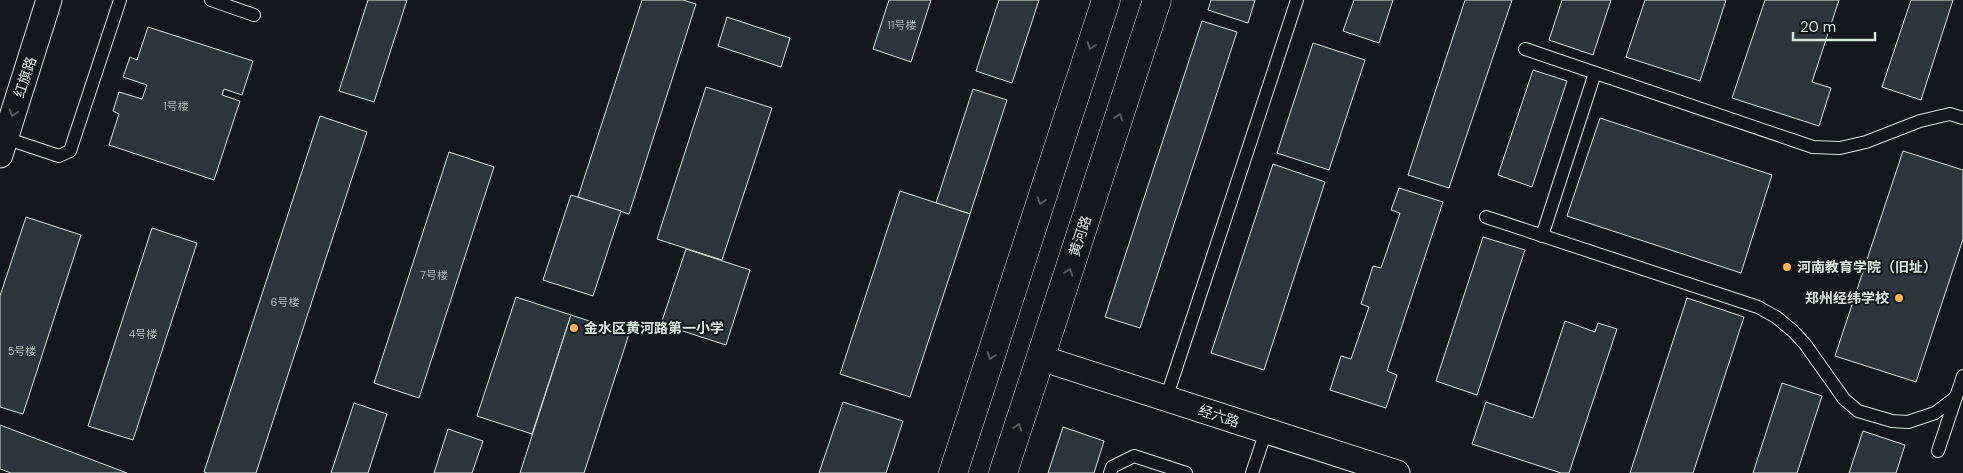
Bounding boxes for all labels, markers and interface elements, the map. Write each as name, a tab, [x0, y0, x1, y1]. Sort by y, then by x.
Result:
scale bar	[1793, 10, 1876, 42]
text: 20 m	[1800, 17, 1836, 37]
house number: 11号楼	[888, 18, 916, 32]
one-way arrow	[1087, 42, 1097, 50]
street label: 红旗路	[10, 54, 40, 100]
house number: 1号楼	[163, 99, 189, 113]
one-way arrow	[9, 109, 19, 117]
one-way arrow	[1113, 114, 1123, 122]
one-way arrow	[1036, 196, 1046, 205]
street label: 黄河路	[1065, 213, 1095, 259]
place label: 河南教育学院（旧址）	[1797, 258, 1937, 276]
marker: 河南教育学院（旧址）	[1781, 261, 1793, 273]
house number: 7号楼	[420, 268, 448, 282]
one-way arrow	[1063, 268, 1073, 277]
place label: 郑州经纬学校	[1805, 289, 1889, 307]
marker: 郑州经纬学校	[1893, 292, 1905, 304]
house number: 6号楼	[271, 295, 299, 309]
place label: 金水区黄河路第一小学	[584, 319, 724, 337]
marker: 金水区黄河路第一小学	[568, 322, 580, 334]
house number: 4号楼	[129, 327, 157, 341]
house number: 5号楼	[8, 344, 36, 358]
one-way arrow	[986, 351, 996, 359]
street label: 经六路	[1196, 401, 1242, 431]
one-way arrow	[1013, 423, 1023, 431]

